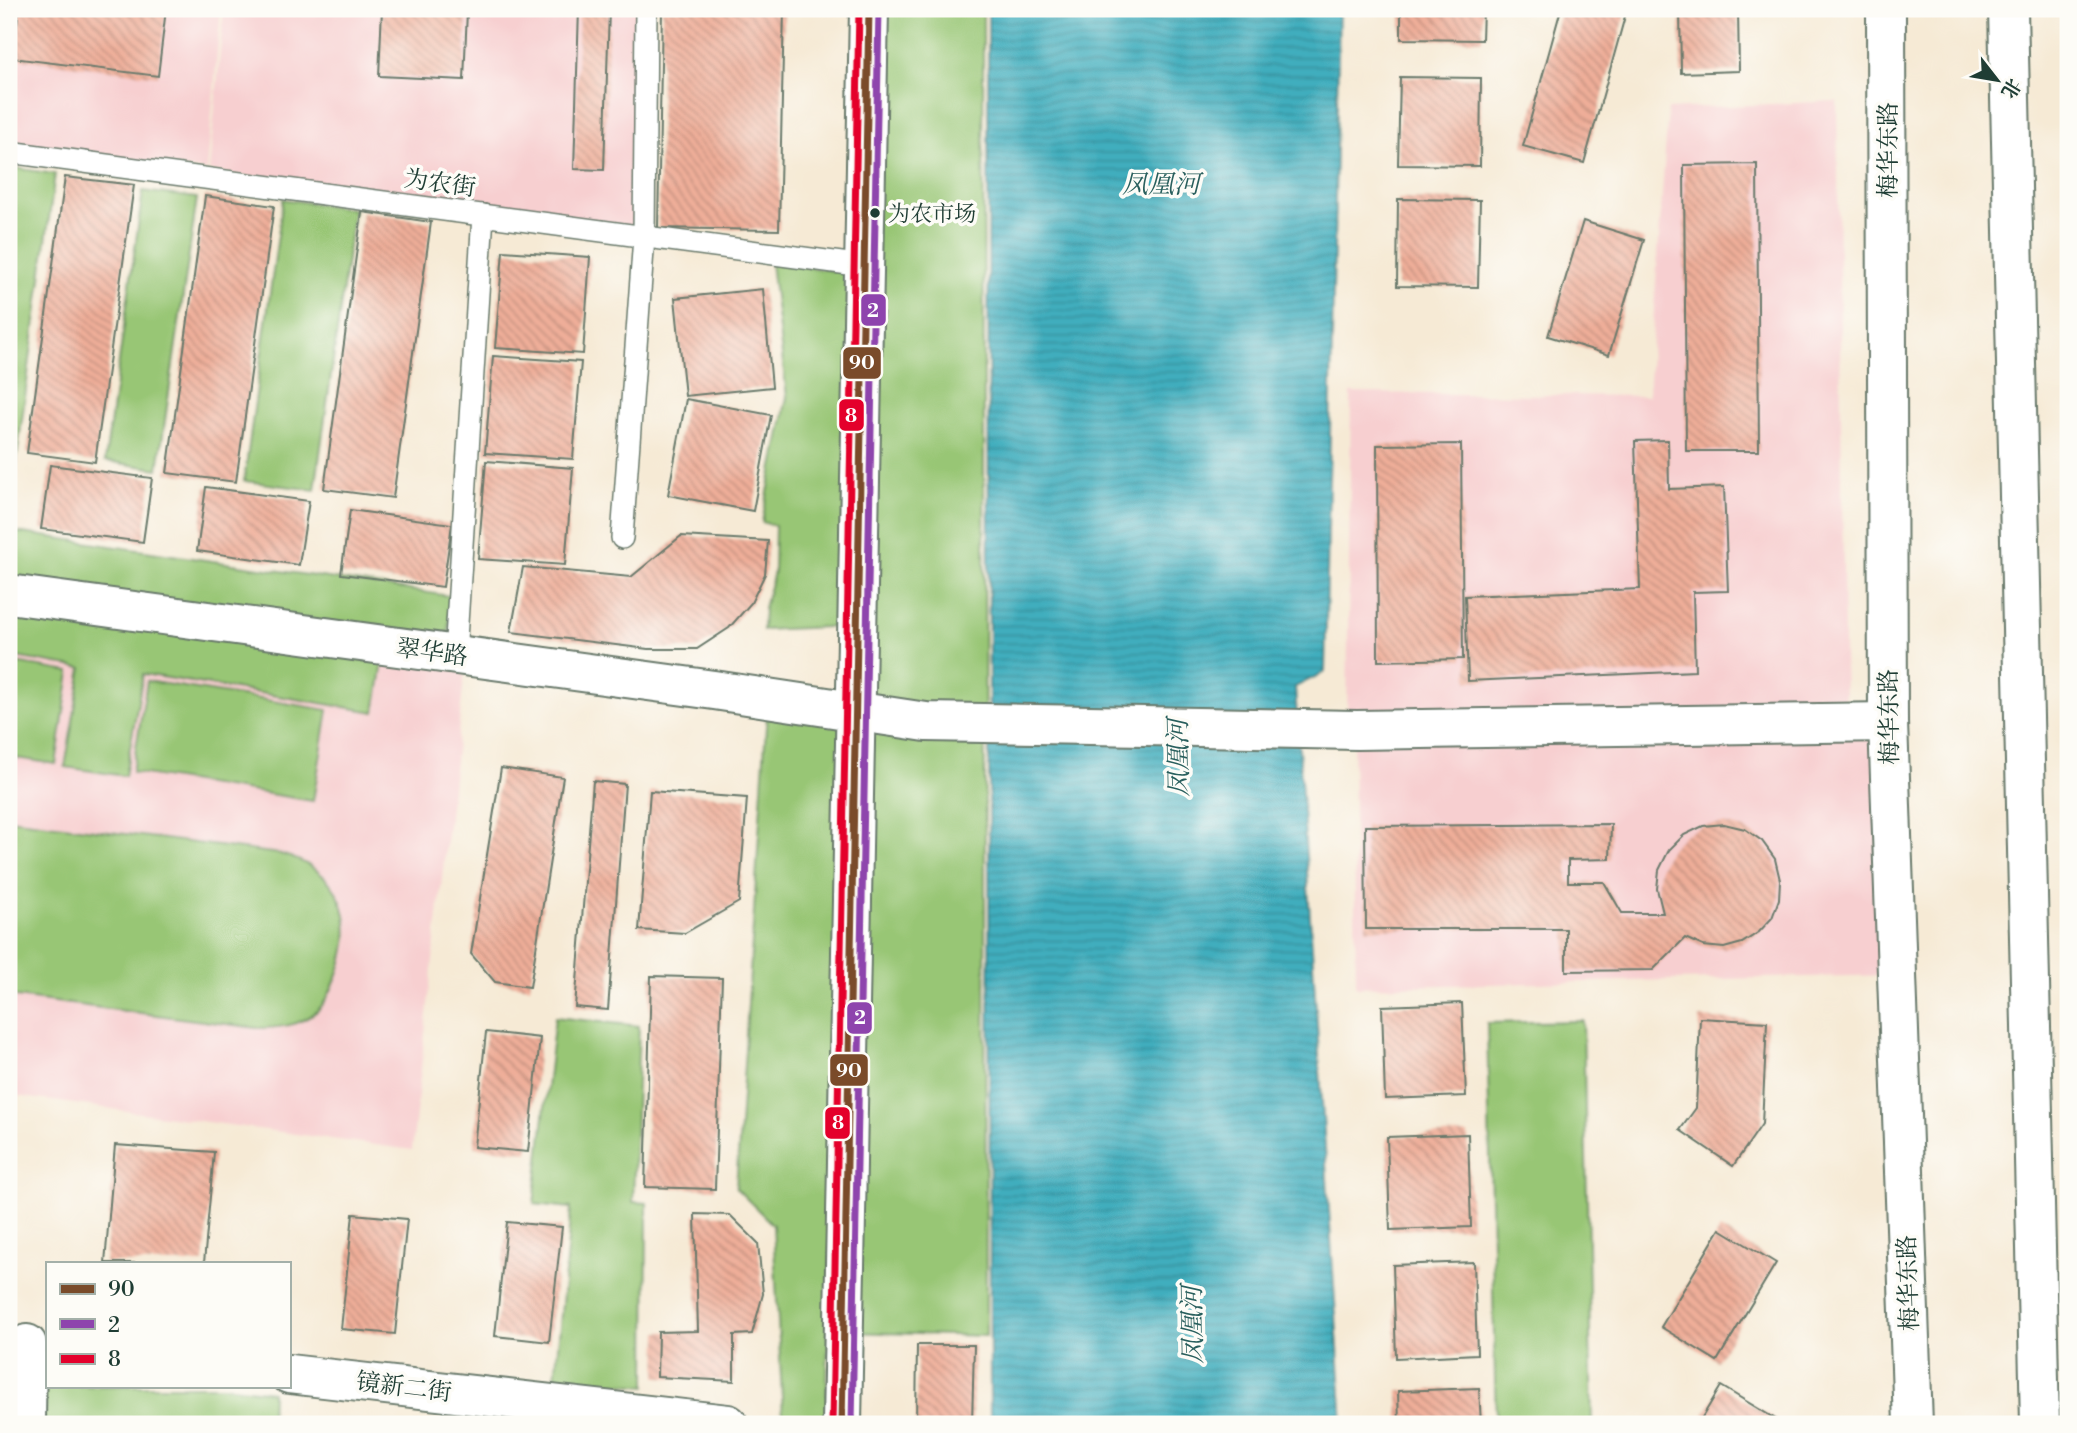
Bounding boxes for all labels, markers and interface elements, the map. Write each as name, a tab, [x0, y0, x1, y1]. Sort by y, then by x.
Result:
north arrow	[1962, 46, 2032, 116]
text: 北	[1996, 74, 2026, 103]
street label: 梅华东路	[1874, 102, 1904, 198]
street label: 为农街	[402, 164, 478, 204]
water label: 凤凰河	[1122, 169, 1204, 201]
place label: 为农市场	[888, 201, 976, 228]
marker: 为农市场	[868, 206, 882, 220]
line badge: 2	[860, 293, 887, 327]
text: 2	[867, 299, 879, 323]
line badge: 90	[842, 346, 882, 380]
text: 90	[849, 351, 875, 375]
line badge: 8	[838, 398, 865, 432]
text: 8	[845, 404, 857, 428]
street label: 翠华路	[394, 633, 470, 673]
street label: 梅华东路	[1874, 669, 1906, 765]
water label: 凤凰河	[1162, 715, 1196, 797]
line badge: 2	[846, 1001, 873, 1035]
text: 2	[854, 1006, 866, 1030]
line badge: 90	[829, 1053, 869, 1087]
text: 90	[836, 1059, 862, 1083]
line badge: 8	[824, 1106, 851, 1140]
text: 8	[832, 1111, 844, 1135]
street label: 梅华东路	[1892, 1234, 1926, 1331]
legend	[46, 1262, 290, 1388]
text: 90	[108, 1277, 135, 1303]
water label: 凤凰河	[1176, 1282, 1210, 1364]
text: 2	[108, 1313, 120, 1339]
text: 8	[108, 1347, 121, 1373]
street label: 镜新二街	[354, 1367, 453, 1409]

